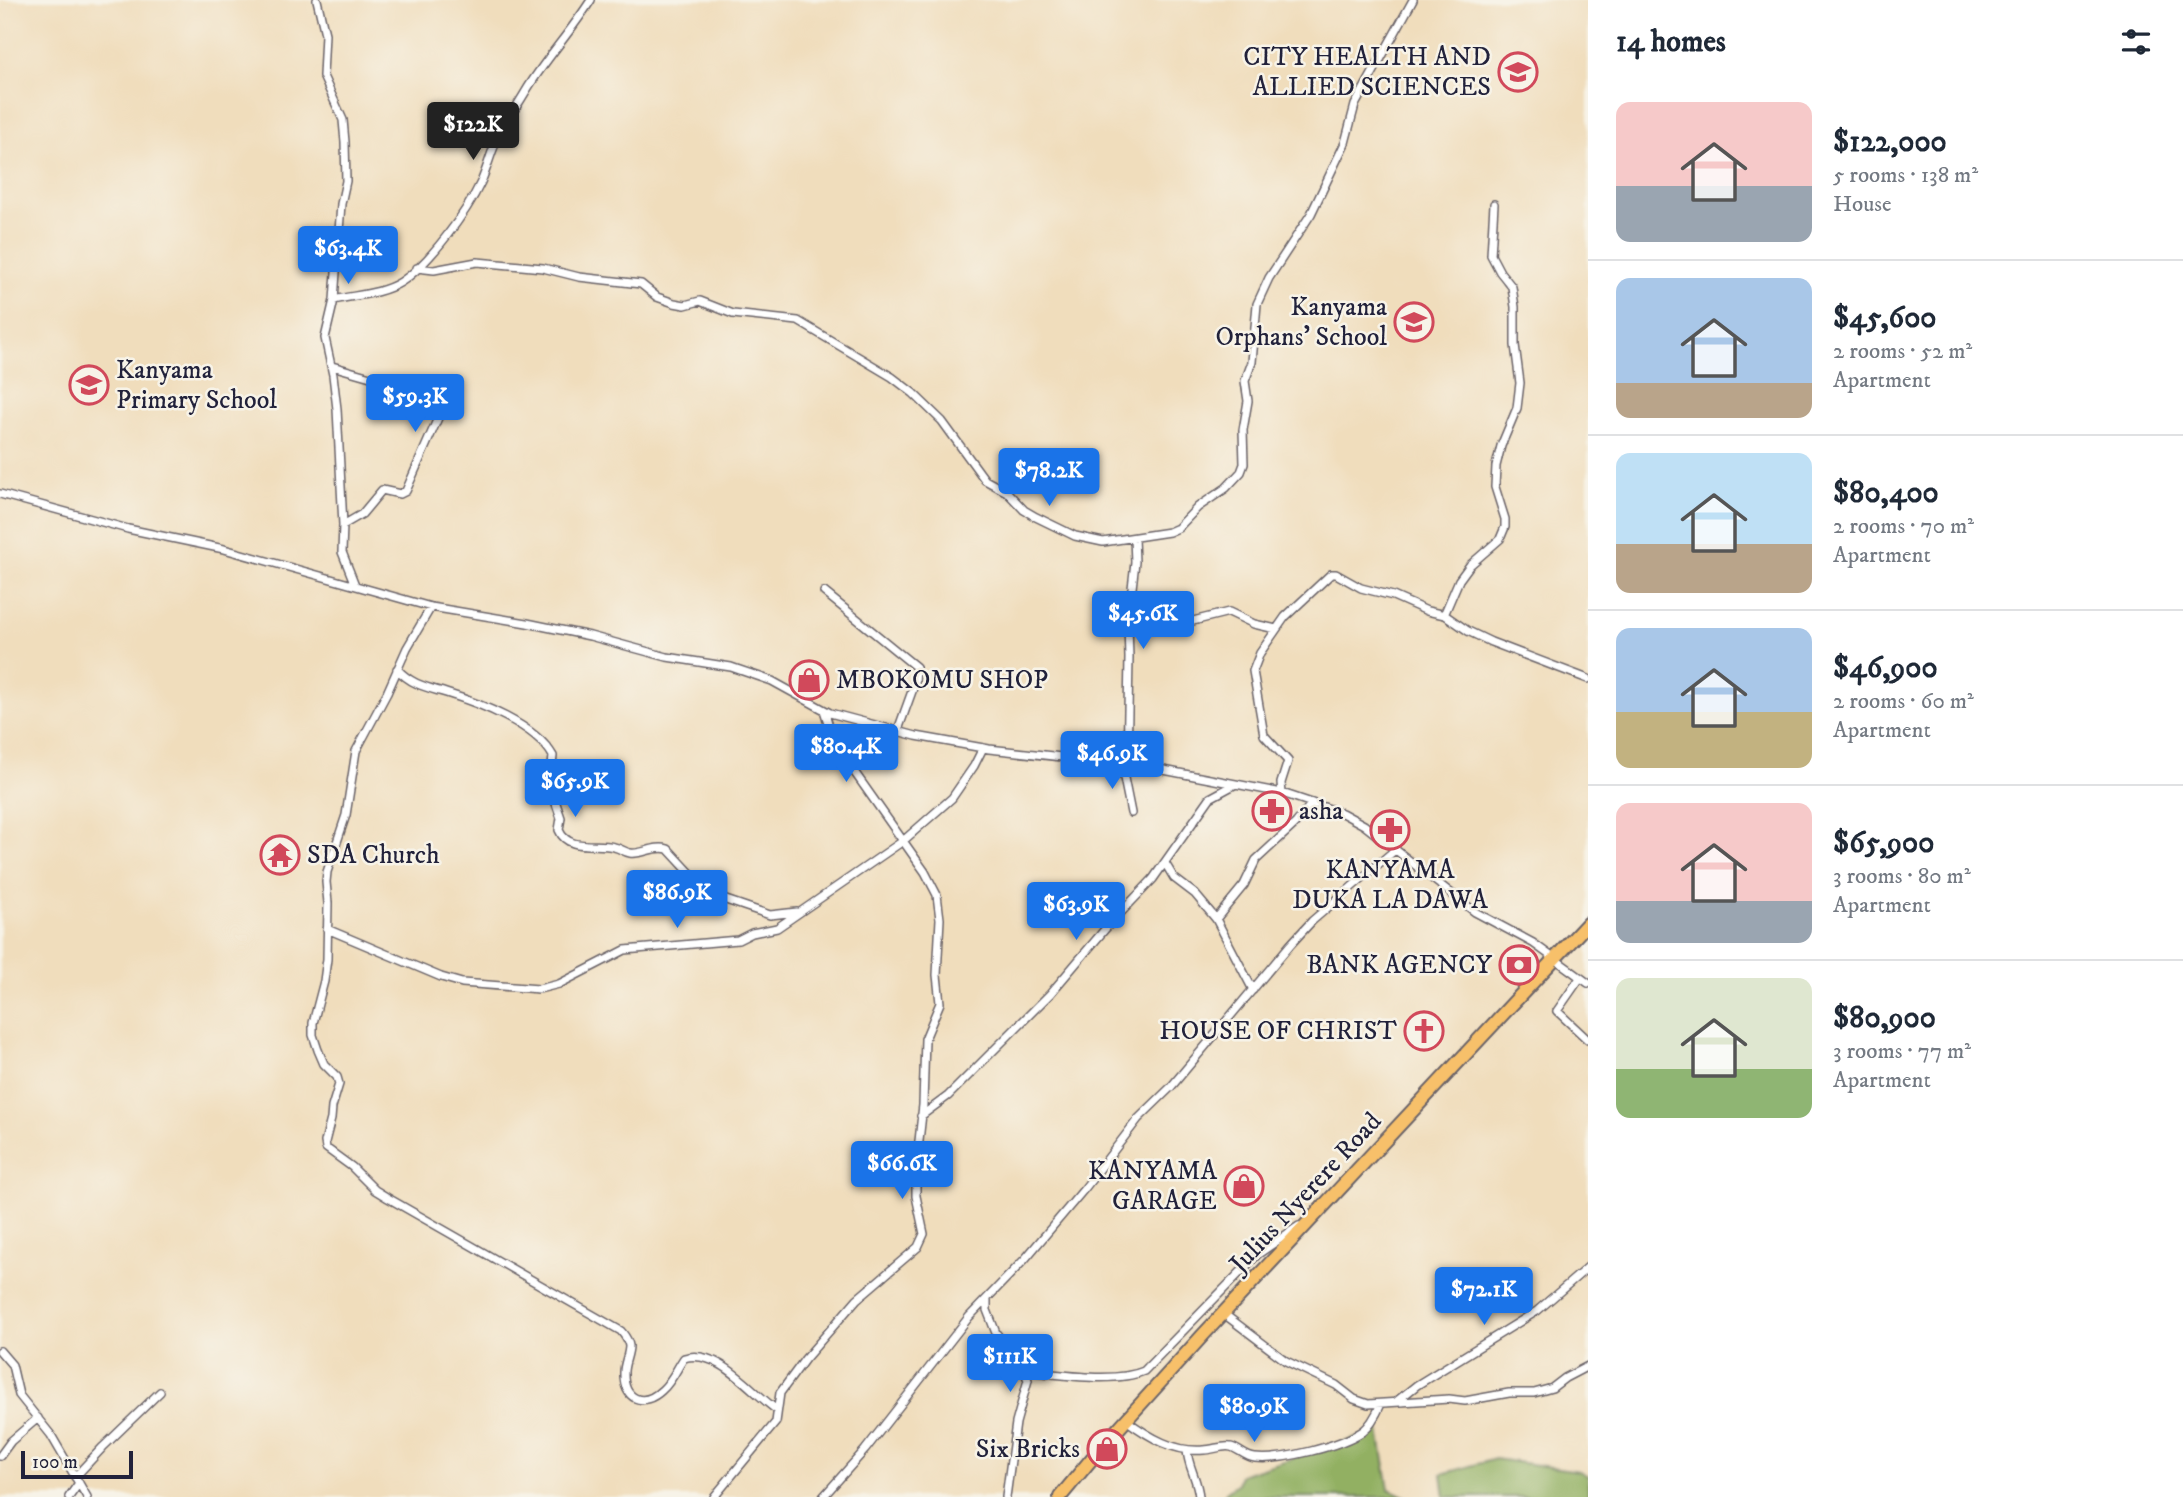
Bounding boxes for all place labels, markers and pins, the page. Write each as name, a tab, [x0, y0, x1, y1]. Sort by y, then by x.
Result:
place label: CITY HEALTH AND ALLIED SCIENCES	[1243, 41, 1491, 104]
school or university icon: CITY HEALTH AND ALLIED SCIENCES	[1497, 51, 1539, 93]
pin: $122K	[424, 102, 522, 162]
pin: $63.4K	[291, 226, 405, 286]
place label: Kanyama Orphans' School	[1215, 291, 1387, 354]
school or university icon: Kanyama Orphans' School	[1393, 301, 1435, 343]
place label: Kanyama Primary School	[116, 354, 277, 417]
school or university icon: Kanyama Primary School	[68, 364, 110, 406]
pin: $59.3K	[358, 374, 472, 434]
pin: $78.2K	[992, 448, 1106, 508]
pin: $45.6K	[1086, 592, 1200, 651]
shop icon: MBOKOMU SHOP	[788, 659, 830, 701]
place label: MBOKOMU SHOP	[836, 664, 1048, 697]
pin: $80.4K	[789, 724, 903, 784]
pin: $46.9K	[1055, 732, 1169, 791]
pin: $65.9K	[518, 760, 632, 819]
pharmacy icon: asha	[1251, 790, 1293, 832]
place label: asha	[1299, 795, 1343, 828]
pharmacy icon: KANYAMA DUKA LA DAWA	[1369, 809, 1411, 851]
temple icon: SDA Church	[259, 834, 301, 876]
place label: SDA Church	[307, 839, 440, 872]
place label: KANYAMA DUKA LA DAWA	[1292, 854, 1488, 917]
pin: $86.9K	[620, 870, 734, 930]
pin: $63.9K	[1019, 883, 1133, 942]
bank icon: BANK AGENCY	[1498, 944, 1540, 986]
place label: BANK AGENCY	[1306, 949, 1493, 982]
church icon: HOUSE OF CHRIST	[1403, 1010, 1445, 1052]
place label: HOUSE OF CHRIST	[1159, 1015, 1397, 1048]
pin: $66.6K	[845, 1142, 959, 1201]
place label: KANYAMA GARAGE	[1088, 1155, 1217, 1218]
shop icon: KANYAMA GARAGE	[1223, 1165, 1265, 1207]
pin: $72.1K	[1427, 1268, 1541, 1327]
pin: $111K	[961, 1334, 1059, 1394]
pin: $80.9K	[1197, 1384, 1311, 1444]
shop icon: Six Bricks	[1086, 1428, 1128, 1470]
place label: Six Bricks	[976, 1433, 1080, 1466]

